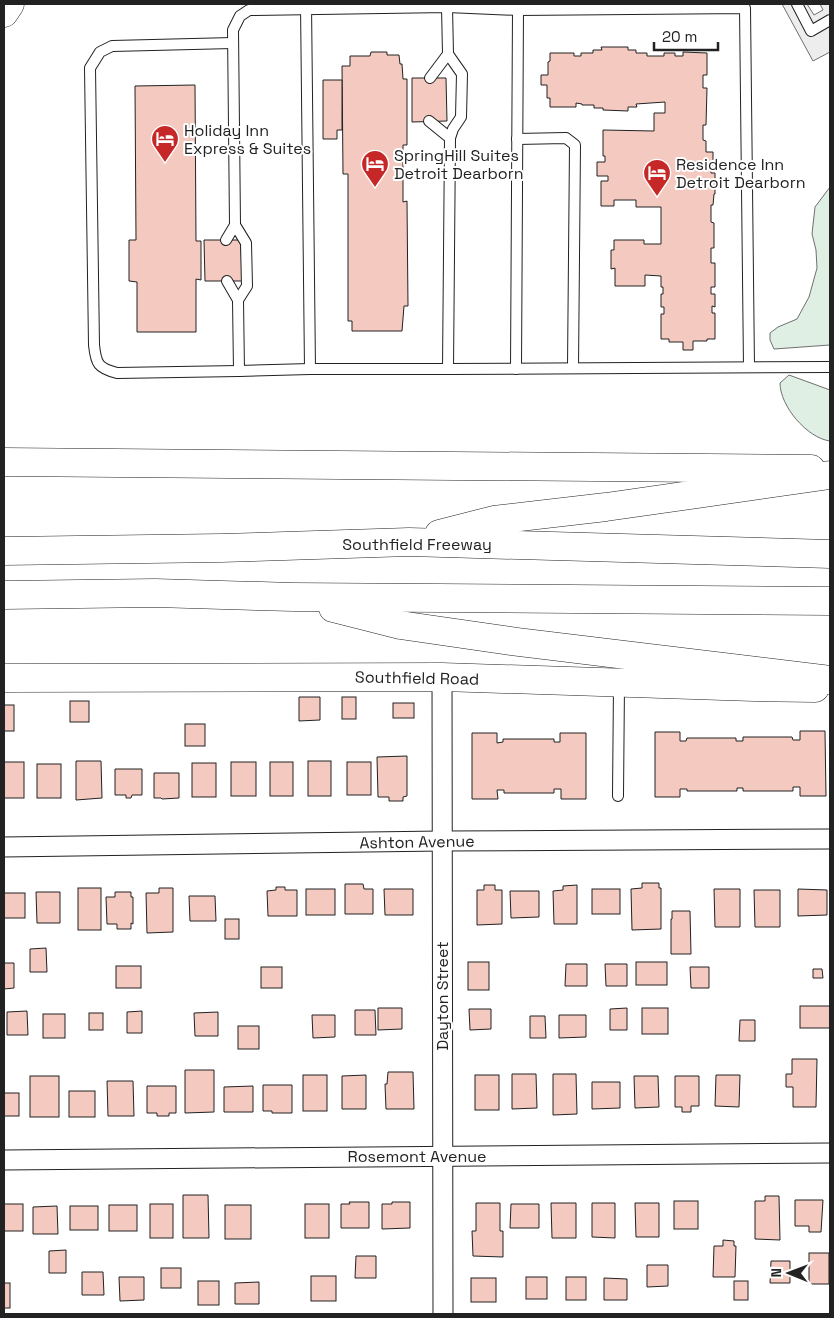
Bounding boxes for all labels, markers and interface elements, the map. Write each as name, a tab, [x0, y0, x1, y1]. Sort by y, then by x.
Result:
scale bar	[654, 20, 718, 52]
text: 20 m	[662, 27, 697, 46]
place label: Holiday Inn Express & Suites	[184, 120, 311, 159]
hotel icon: Holiday Inn Express & Suites	[150, 124, 180, 163]
place label: SpringHill Suites Detroit Dearborn	[394, 145, 524, 184]
hotel icon: SpringHill Suites Detroit Dearborn	[360, 149, 390, 188]
place label: Residence Inn Detroit Dearborn	[676, 154, 806, 193]
hotel icon: Residence Inn Detroit Dearborn	[642, 158, 672, 197]
street label: Southfield Freeway	[342, 534, 492, 555]
street label: Southfield Road	[355, 666, 479, 690]
street label: Ashton Avenue	[359, 830, 475, 854]
street label: Dayton Street	[432, 941, 453, 1051]
street label: Rosemont Avenue	[348, 1146, 486, 1167]
north arrow	[764, 1248, 814, 1298]
text: N	[767, 1268, 785, 1278]

